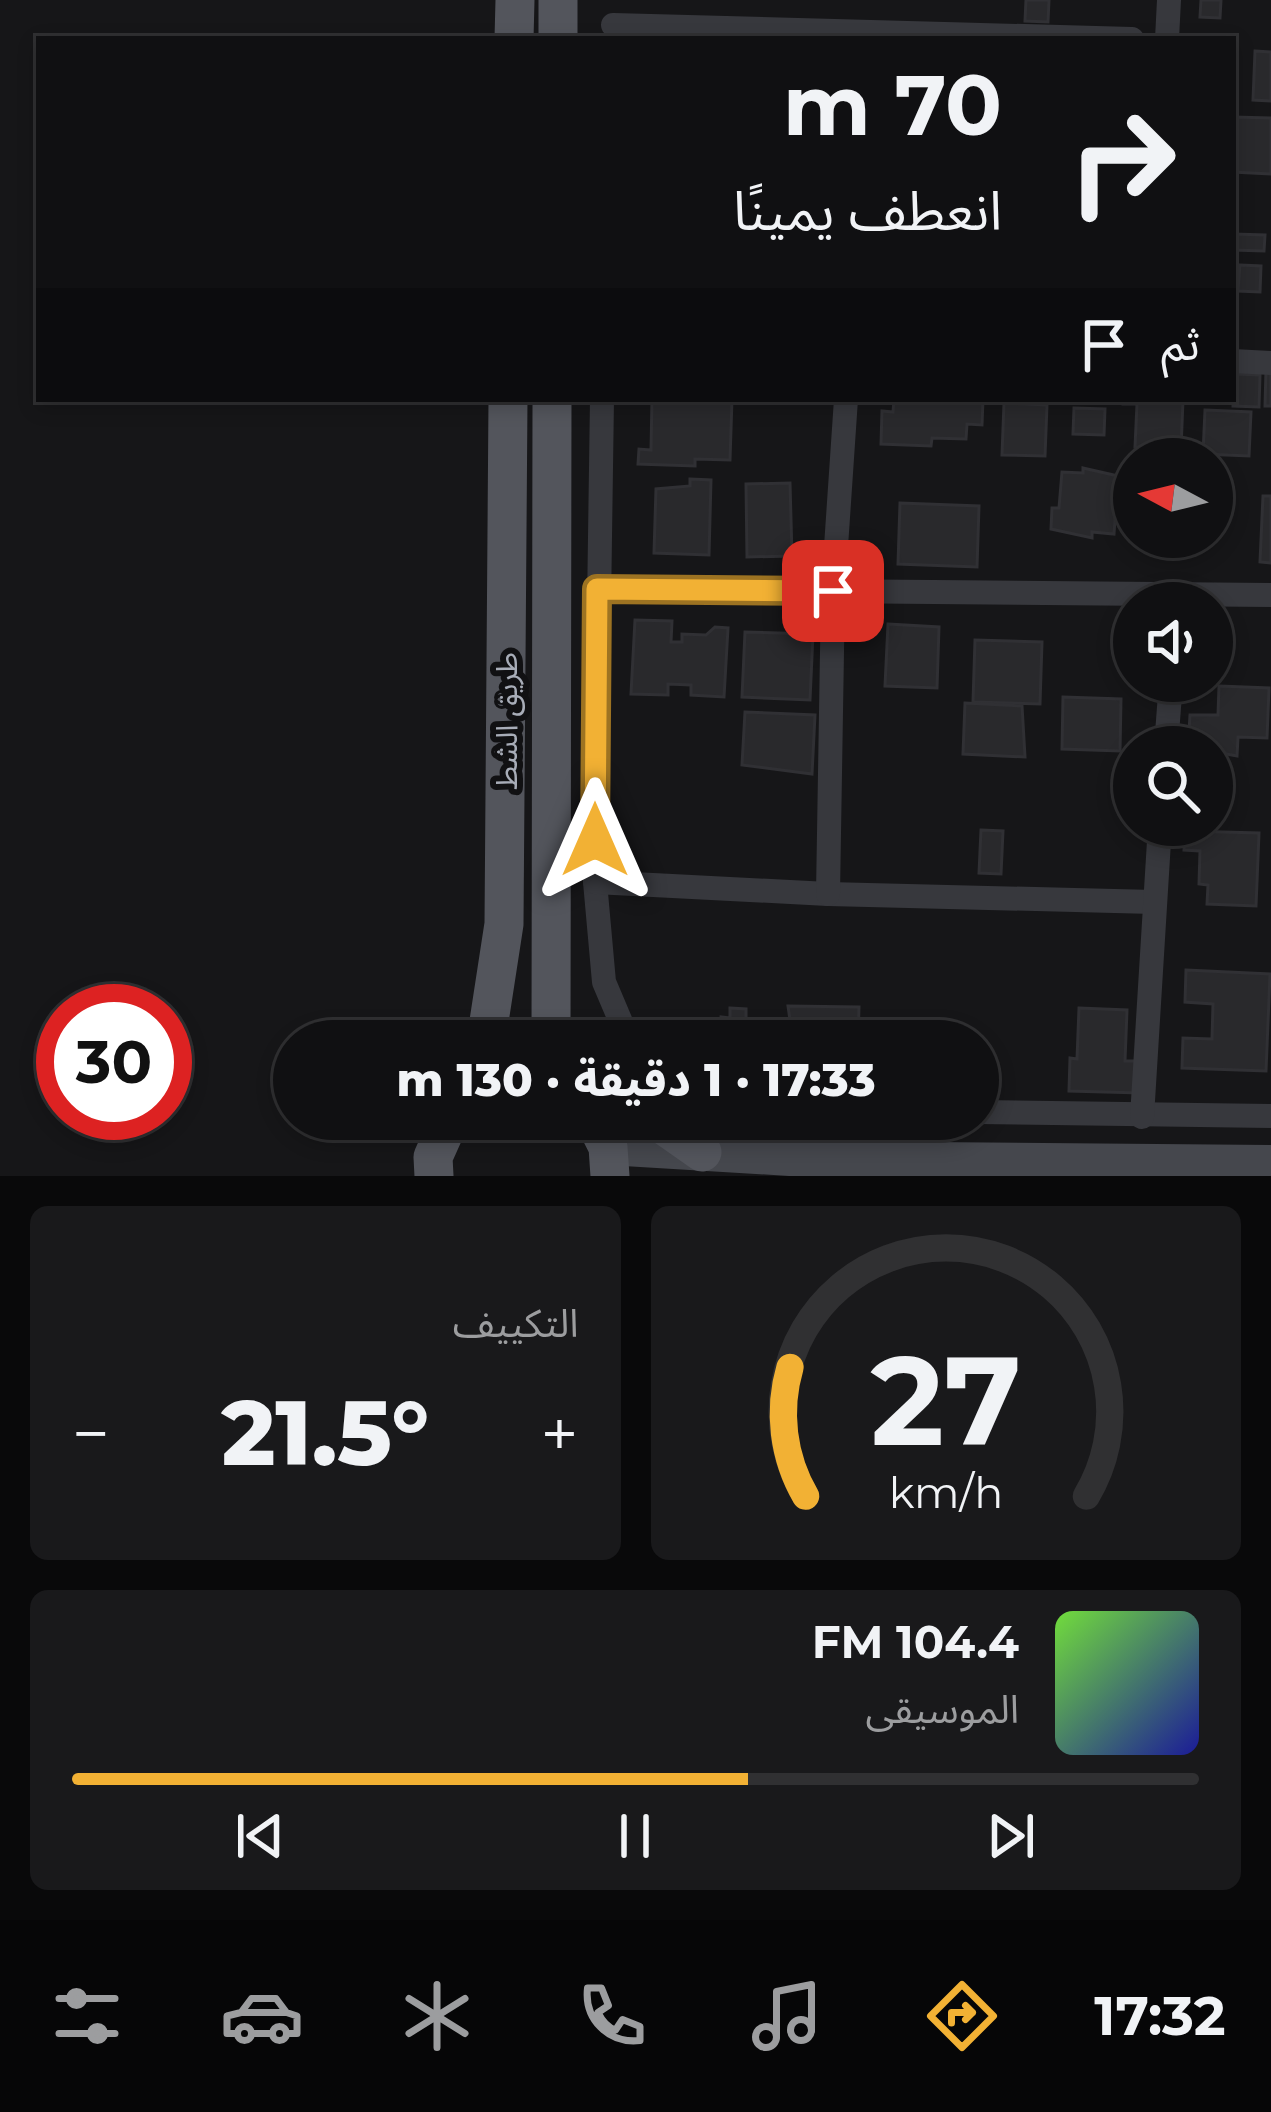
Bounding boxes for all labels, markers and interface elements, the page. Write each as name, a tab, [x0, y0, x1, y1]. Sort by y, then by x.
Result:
text: 70 m	[783, 54, 1002, 156]
icon: right	[1044, 84, 1200, 240]
text: انعطف يمينًا	[733, 178, 1002, 244]
icon: arrive	[1071, 312, 1137, 378]
text: ثم	[1161, 316, 1200, 371]
north arrow	[1113, 438, 1233, 558]
map controls	[1113, 438, 1233, 846]
pin	[782, 540, 884, 642]
icon: arrive	[800, 558, 866, 624]
button: sound	[1113, 582, 1233, 702]
street label: طريق الشط	[488, 652, 525, 790]
button: search	[1113, 726, 1233, 846]
position arrow	[532, 777, 658, 903]
speed limit sign: 30	[36, 984, 192, 1140]
text: 17:33 · 1 دقيقة · 130 m	[396, 1052, 876, 1107]
text: التكييف	[453, 1299, 579, 1347]
text: 27	[870, 1324, 1021, 1476]
text: 21.5°	[221, 1378, 429, 1488]
text: −	[72, 1393, 110, 1474]
text: +	[541, 1393, 579, 1474]
text: km/h	[889, 1466, 1003, 1519]
text: 104.4 FM	[812, 1614, 1019, 1669]
text: الموسيقى	[865, 1685, 1019, 1733]
icon: previous	[227, 1803, 293, 1869]
icon: pause	[602, 1803, 668, 1869]
icon: next	[978, 1803, 1044, 1869]
icon: filters	[45, 1974, 129, 2058]
icon: car	[220, 1974, 304, 2058]
icon: climate	[395, 1974, 479, 2058]
icon: phone	[570, 1974, 654, 2058]
icon: music	[745, 1974, 829, 2058]
icon: directions	[920, 1974, 1004, 2058]
text: 17:32	[1094, 1983, 1226, 2049]

